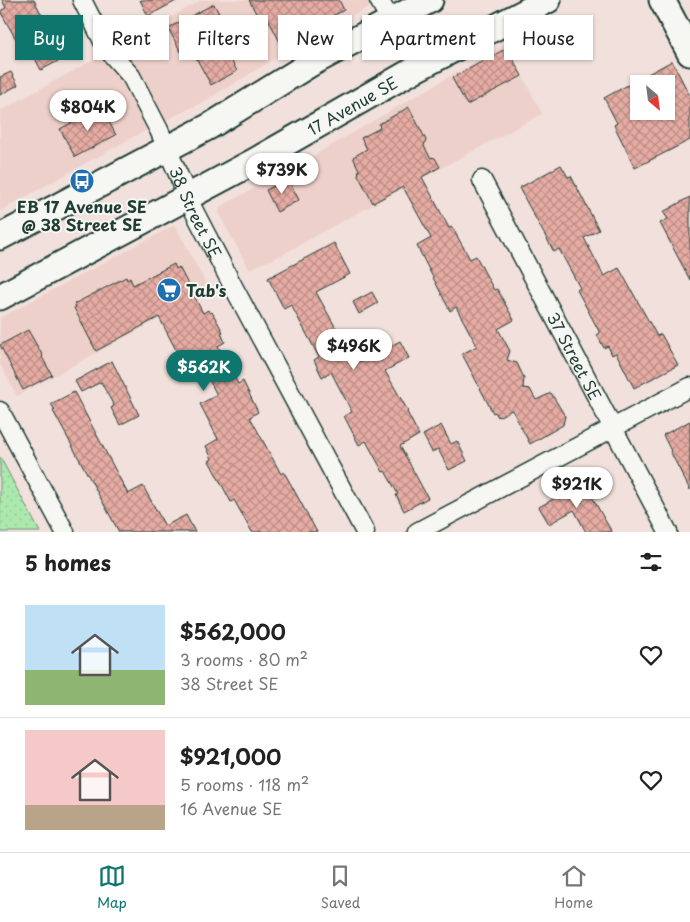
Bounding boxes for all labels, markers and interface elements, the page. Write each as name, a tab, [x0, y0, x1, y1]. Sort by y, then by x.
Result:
chip: Buy	[15, 15, 83, 60]
chip: Rent	[93, 15, 169, 60]
chip: Filters	[179, 15, 268, 60]
chip: New	[278, 15, 352, 60]
chip: Apartment	[362, 15, 494, 60]
chip: House	[504, 15, 593, 60]
street label: 17 Avenue SE	[302, 70, 402, 141]
north arrow	[630, 75, 675, 120]
map controls	[630, 75, 675, 120]
pin: $804K	[53, 90, 123, 132]
text: $804K	[61, 94, 115, 118]
pin: $739K	[247, 152, 317, 195]
text: $739K	[257, 157, 307, 181]
street label: 38 Street SE	[164, 163, 228, 262]
bus stop icon: EB 17 Avenue SE @ 38 Street SE	[69, 168, 95, 194]
place label: EB 17 Avenue SE @ 38 Street SE	[17, 194, 147, 236]
supermarket icon: Tab's	[156, 277, 182, 303]
place label: Tab's	[186, 278, 227, 302]
street label: 37 Street SE	[542, 308, 608, 404]
pin: $496K	[319, 328, 389, 371]
text: $496K	[327, 333, 381, 357]
pin: $562K	[169, 350, 239, 392]
text: $562K	[177, 354, 231, 378]
pin: $921K	[542, 466, 612, 509]
text: $921K	[552, 471, 602, 495]
text: 5 homes	[25, 546, 111, 578]
icon: filters	[637, 548, 665, 576]
text: $562,000	[180, 615, 286, 647]
icon: home	[65, 625, 125, 685]
icon: heart	[637, 641, 665, 669]
text: 3 rooms · 80 m²	[180, 647, 308, 671]
text: 38 Street SE	[180, 671, 279, 695]
text: $921,000	[180, 740, 281, 772]
icon: home	[65, 750, 125, 810]
icon: heart	[637, 766, 665, 794]
text: 5 rooms · 118 m²	[180, 772, 309, 796]
text: 16 Avenue SE	[180, 796, 282, 820]
tab: Map	[97, 862, 127, 913]
tab: Saved	[321, 862, 360, 913]
tab: Home	[554, 862, 593, 913]

